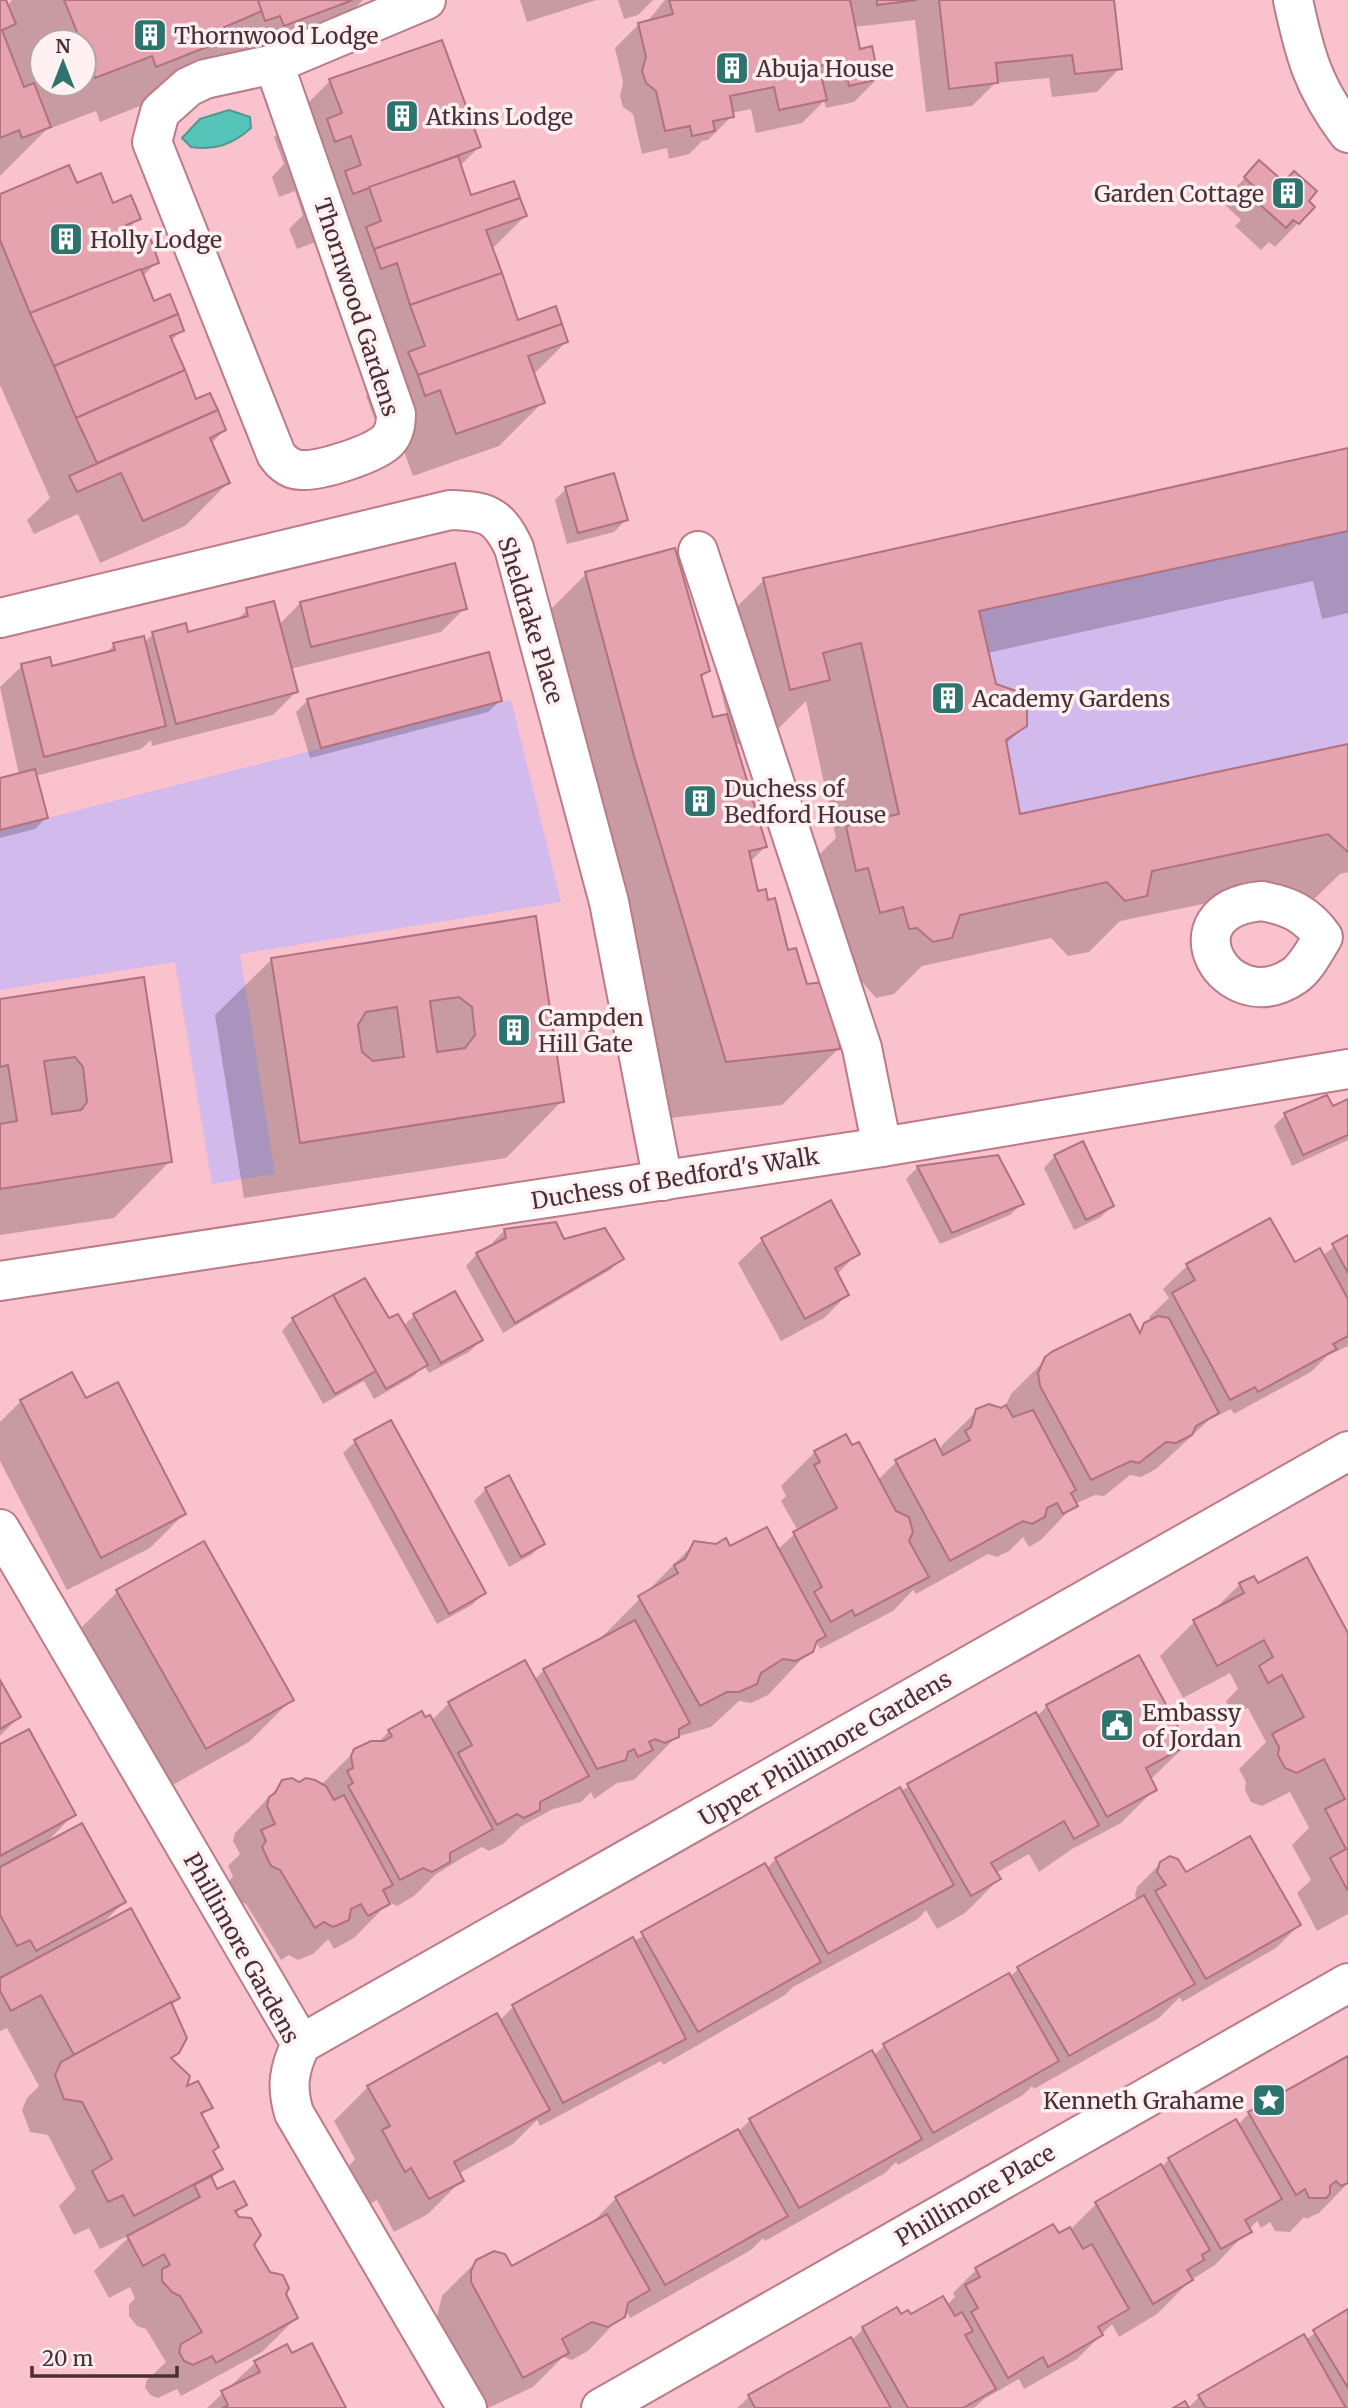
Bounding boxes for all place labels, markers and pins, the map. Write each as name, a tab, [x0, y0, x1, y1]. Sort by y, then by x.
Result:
building icon: Thornwood Lodge	[131, 16, 169, 54]
place label: Thornwood Lodge	[174, 21, 378, 50]
building icon: Abuja House	[713, 49, 751, 87]
place label: Abuja House	[755, 54, 894, 83]
building icon: Atkins Lodge	[383, 97, 421, 135]
place label: Atkins Lodge	[425, 102, 573, 131]
building icon: Garden Cottage	[1269, 174, 1307, 212]
place label: Garden Cottage	[1094, 179, 1264, 208]
building icon: Holly Lodge	[47, 220, 85, 258]
place label: Holly Lodge	[90, 225, 222, 254]
building icon: Academy Gardens	[929, 679, 967, 717]
place label: Academy Gardens	[971, 684, 1170, 713]
place label: Duchess of Bedford House	[724, 774, 886, 829]
building icon: Duchess of Bedford House	[681, 782, 719, 820]
place label: Campden Hill Gate	[538, 1003, 644, 1058]
building icon: Campden Hill Gate	[495, 1011, 533, 1049]
place label: Embassy of Jordan	[1142, 1698, 1242, 1753]
public building icon: Embassy of Jordan	[1098, 1706, 1136, 1744]
place icon: Kenneth Grahame	[1250, 2081, 1288, 2119]
place label: Kenneth Grahame	[1043, 2086, 1244, 2115]

